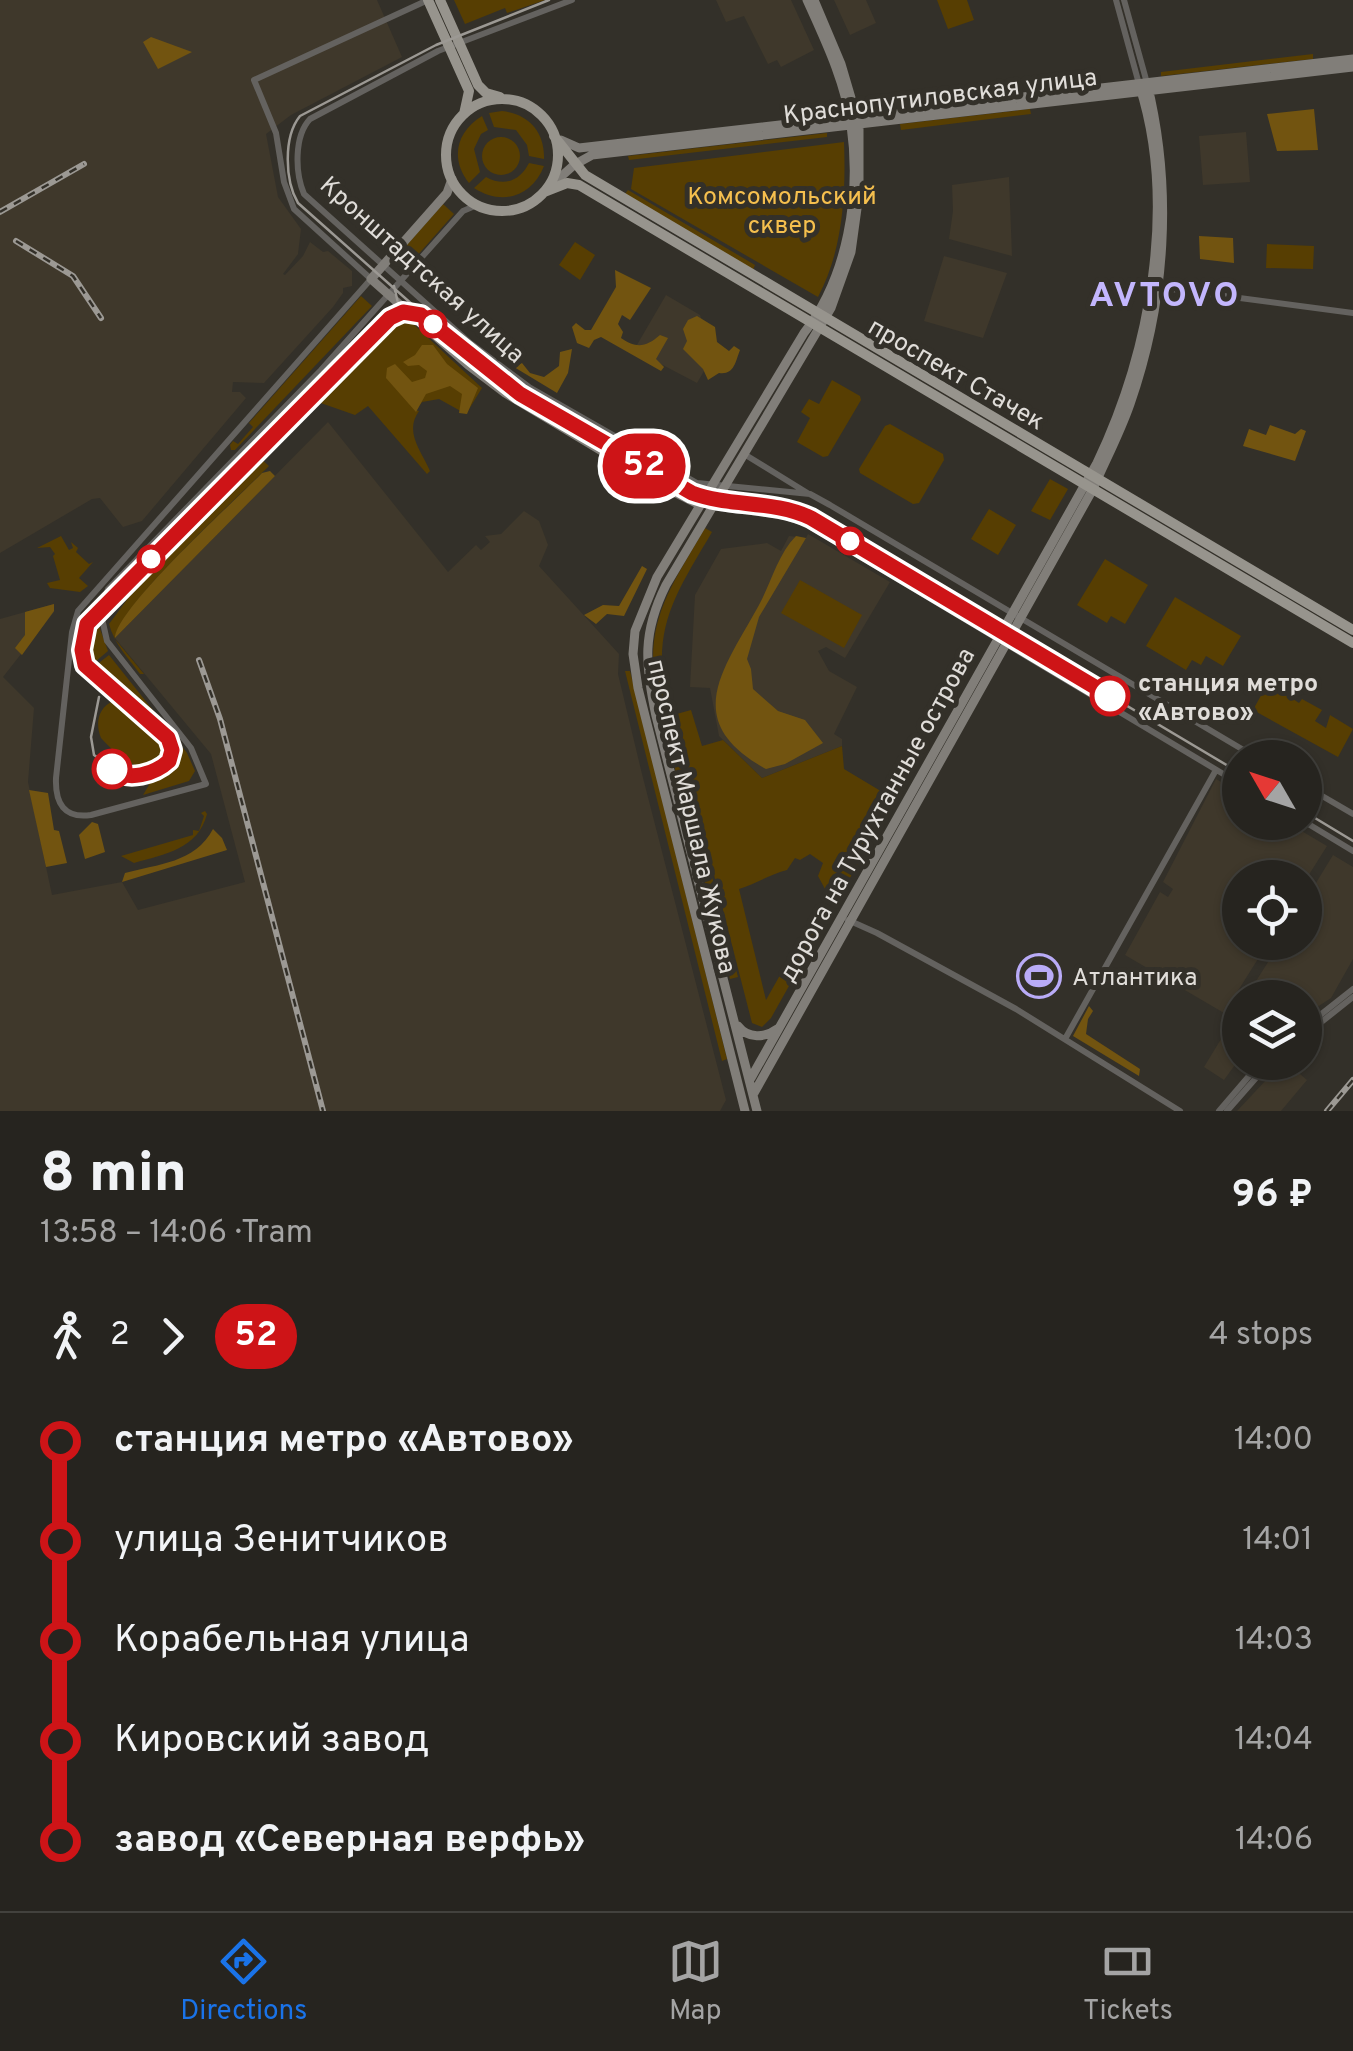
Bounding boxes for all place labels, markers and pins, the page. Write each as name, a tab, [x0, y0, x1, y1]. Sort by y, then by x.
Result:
unlabelled marker	[420, 311, 446, 337]
unlabelled marker	[837, 528, 863, 554]
unlabelled marker	[138, 546, 164, 572]
place label: станция метро «Автово»	[1138, 669, 1318, 730]
marker: станция метро «Автово»	[1091, 677, 1129, 715]
unlabelled marker	[93, 750, 131, 788]
sports icon: Атлантика	[1016, 953, 1062, 999]
place label: Атлантика	[1072, 963, 1197, 995]

